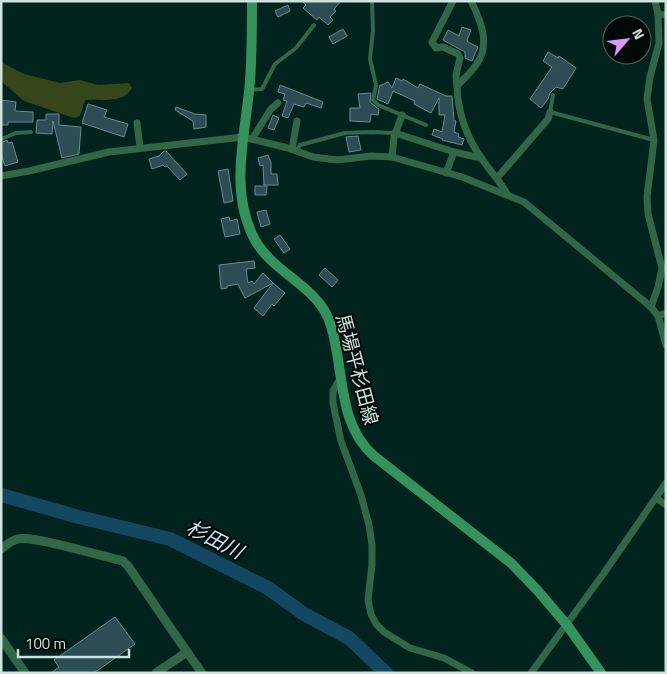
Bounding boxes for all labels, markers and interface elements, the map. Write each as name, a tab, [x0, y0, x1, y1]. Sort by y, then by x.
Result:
north arrow	[602, 15, 652, 65]
text: N	[627, 24, 650, 43]
street label: 馬場平杉田線	[329, 310, 387, 428]
water label: 杉田川	[181, 512, 251, 567]
scale bar	[18, 626, 129, 658]
text: 100 m	[25, 632, 66, 655]

